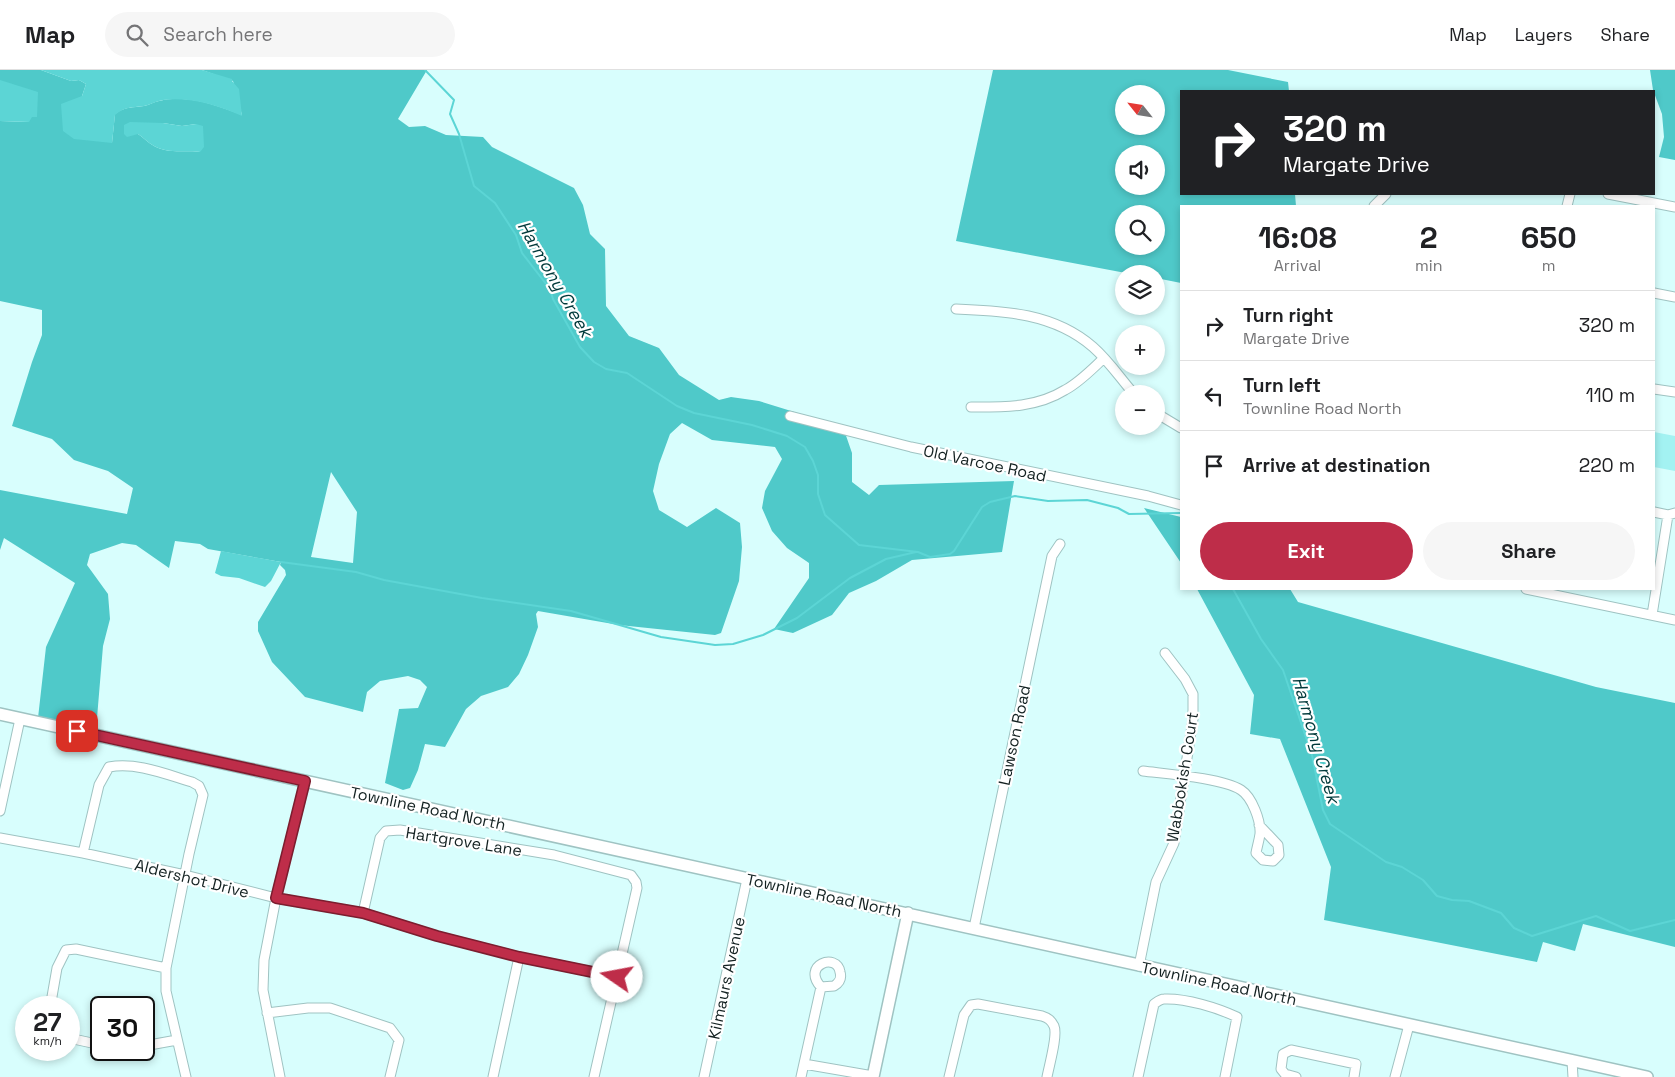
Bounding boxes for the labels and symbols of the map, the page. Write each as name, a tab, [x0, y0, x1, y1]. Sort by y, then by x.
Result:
north arrow	[1115, 85, 1165, 135]
water label: Harmony Creek	[513, 216, 599, 343]
street label: Old Varcoe Road	[921, 440, 1048, 487]
water label: Harmony Creek	[1287, 674, 1346, 808]
street label: Lawson Road	[994, 683, 1035, 787]
pin	[56, 710, 98, 752]
street label: Wabbokish Court	[1162, 710, 1203, 844]
street label: Townline Road North	[348, 782, 508, 835]
street label: Hartgrove Lane	[404, 822, 524, 861]
street label: Aldershot Drive	[132, 854, 251, 903]
street label: Townline Road North	[744, 869, 904, 922]
street label: Kilmaurs Avenue	[703, 915, 750, 1041]
position arrow	[590, 950, 642, 1002]
street label: Townline Road North	[1139, 957, 1299, 1010]
speed limit sign: 30	[90, 996, 155, 1061]

